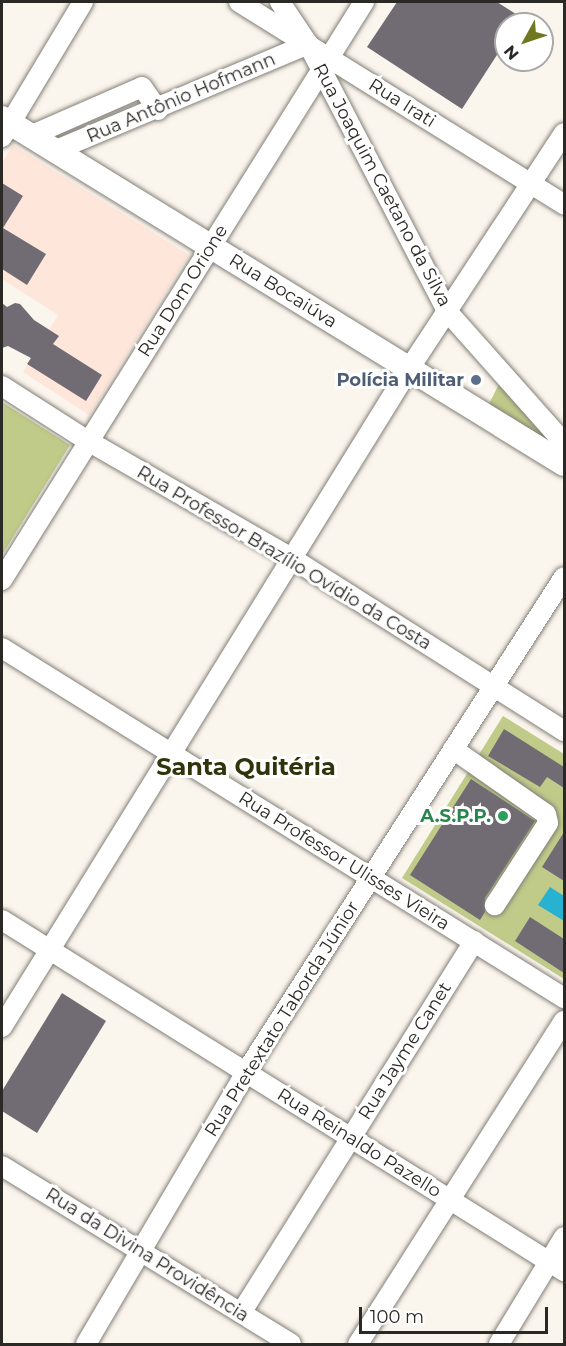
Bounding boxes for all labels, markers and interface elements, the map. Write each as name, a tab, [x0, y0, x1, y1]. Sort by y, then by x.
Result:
north arrow	[494, 12, 554, 72]
text: N	[500, 42, 523, 64]
street label: Rua Antônio Hofmann	[83, 48, 279, 148]
street label: Rua Joaquim Caetano da Silva	[309, 60, 455, 310]
street label: Rua Irati	[364, 74, 440, 132]
street label: Rua Dom Orione	[134, 221, 232, 361]
street label: Rua Bocaiúva	[225, 249, 341, 333]
place label: Polícia Militar	[336, 369, 464, 391]
marker: Polícia Militar	[469, 373, 483, 387]
street label: Rua Professor Brazílio Ovídio da Costa	[133, 461, 435, 655]
district label: Santa Quitéria	[156, 753, 336, 781]
street label: Rua Professor Ulisses Vieira	[235, 787, 453, 935]
place label: A.S.P.P.	[420, 805, 491, 827]
marker: A.S.P.P.	[496, 809, 510, 823]
street label: Rua Pretextato Taborda Júnior	[200, 897, 364, 1141]
street label: Rua Jayme Canet	[354, 978, 456, 1124]
street label: Rua Reinaldo Pazello	[273, 1084, 445, 1202]
street label: Rua da Divina Providência	[41, 1183, 253, 1327]
scale bar	[362, 1295, 551, 1333]
text: 100 m	[370, 1306, 424, 1328]

